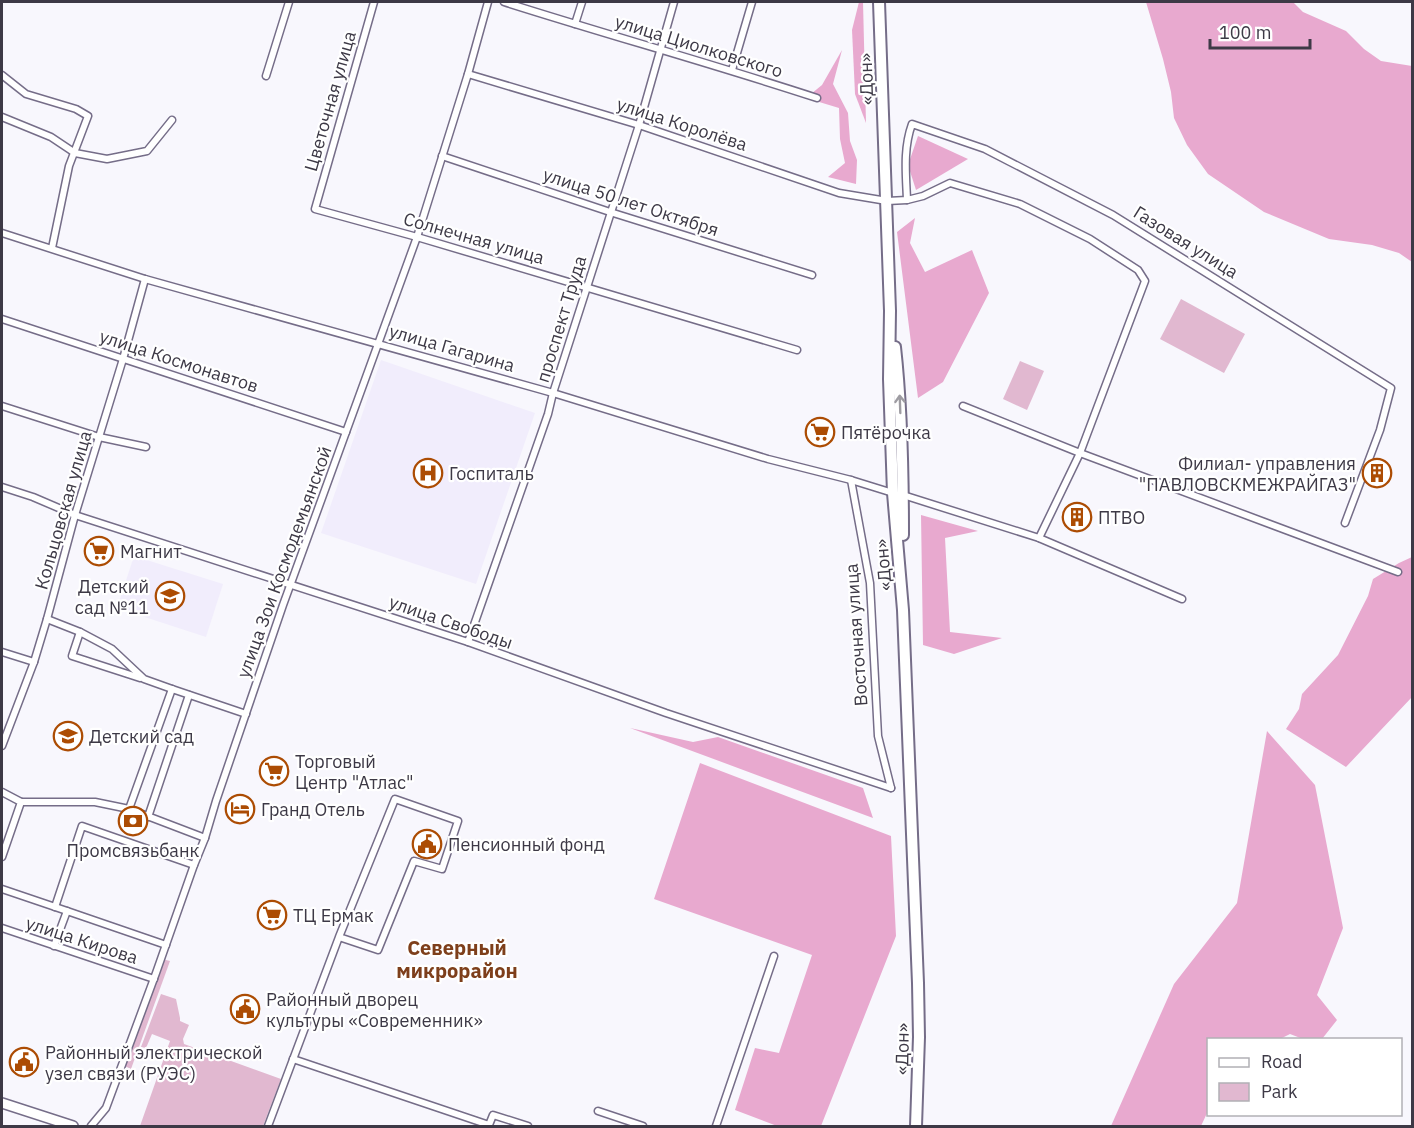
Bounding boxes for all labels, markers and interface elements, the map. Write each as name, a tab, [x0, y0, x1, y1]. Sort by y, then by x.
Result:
street label: улица Циолковского	[612, 10, 786, 82]
scale bar	[1210, 12, 1310, 50]
text: 100 m	[1219, 21, 1271, 44]
street label: Цветочная улица	[299, 28, 361, 174]
street label: «Дон»	[854, 53, 878, 105]
street label: улица Королёва	[614, 92, 750, 156]
street label: улица 50 лет Октября	[540, 163, 722, 241]
street label: Газовая улица	[1129, 201, 1243, 284]
street label: Солнечная улица	[401, 207, 547, 269]
street label: проспект Труда	[531, 252, 591, 385]
street label: улица Гагарина	[387, 319, 518, 377]
street label: улица Космонавтов	[97, 324, 261, 398]
one-way arrow	[894, 395, 905, 415]
supermarket icon: Пятёрочка	[804, 416, 836, 448]
place label: Пятёрочка	[841, 421, 931, 444]
street label: Кольцовская улица	[29, 428, 97, 592]
street label: улица Зои Космодемьянской	[231, 443, 337, 681]
place label: Филиал- управления "ПАВЛОВСКМЕЖРАЙГАЗ"	[1139, 452, 1356, 496]
hospital icon: Госпиталь	[412, 457, 444, 489]
building icon: Филиал- управления "ПАВЛОВСКМЕЖРАЙГАЗ"	[1361, 457, 1393, 489]
place label: Госпиталь	[449, 462, 534, 485]
building icon: ПТВО	[1061, 501, 1093, 533]
place label: ПТВО	[1098, 506, 1145, 529]
supermarket icon: Магнит	[83, 535, 115, 567]
street label: «Дон»	[869, 538, 897, 592]
place label: Магнит	[120, 540, 182, 563]
street label: Восточная улица	[840, 563, 872, 707]
place label: Детский сад №11	[75, 575, 149, 619]
school or university icon: Детский сад №11	[154, 580, 186, 612]
street label: улица Свободы	[386, 590, 516, 654]
school or university icon: Детский сад	[52, 720, 84, 752]
place label: Детский сад	[89, 725, 194, 748]
place label: Торговый Центр "Атлас"	[295, 750, 414, 794]
supermarket icon: Торговый Центр "Атлас"	[258, 755, 290, 787]
hotel icon: Гранд Отель	[224, 793, 256, 825]
place label: Гранд Отель	[261, 798, 365, 821]
bank icon: Промсвязьбанк	[117, 805, 149, 837]
public building icon: Пенсионный фонд	[411, 828, 443, 860]
place label: Пенсионный фонд	[448, 833, 605, 856]
place label: Промсвязьбанк	[67, 839, 199, 862]
supermarket icon: ТЦ Ермак	[256, 899, 288, 931]
place label: ТЦ Ермак	[293, 904, 374, 927]
street label: улица Кирова	[23, 911, 141, 969]
district label: Северный микрорайон	[396, 934, 518, 984]
place label: Районный дворец культуры «Современник»	[266, 988, 483, 1032]
public building icon: Районный дворец культуры «Современник»	[229, 993, 261, 1025]
street label: «Дон»	[890, 1023, 914, 1075]
legend	[1207, 1038, 1402, 1116]
place label: Районный электрической узел связи (РУЭС)	[45, 1041, 263, 1085]
public building icon: Районный электрической узел связи (РУЭС)	[8, 1046, 40, 1078]
text: Road	[1261, 1050, 1302, 1073]
text: Park	[1261, 1080, 1298, 1103]

